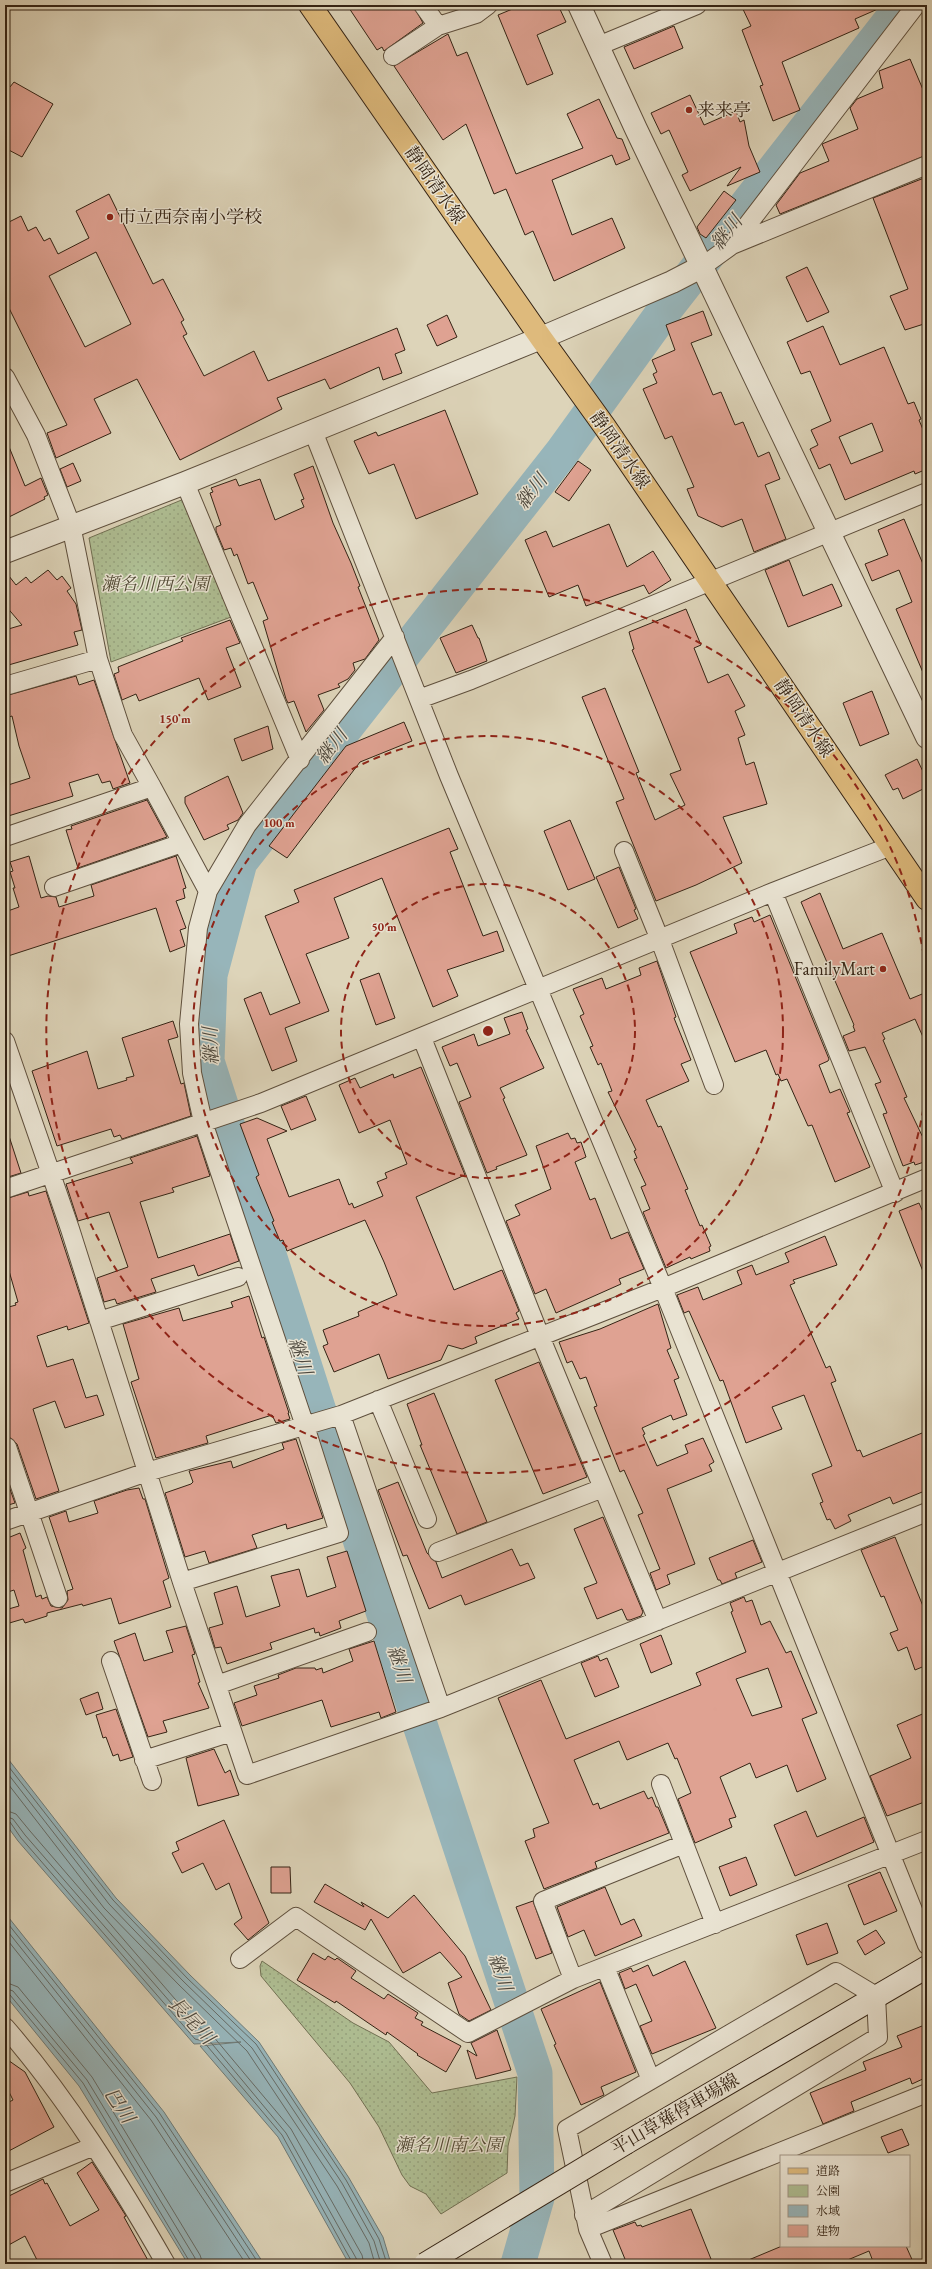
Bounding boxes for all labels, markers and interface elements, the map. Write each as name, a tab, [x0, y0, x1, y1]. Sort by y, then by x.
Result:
place label: 来来亭	[697, 98, 751, 121]
marker: 来来亭	[684, 105, 694, 115]
street label: 静岡清水線	[400, 141, 471, 228]
place label: 市立西奈南小学校	[118, 205, 262, 228]
water label: 継川	[705, 208, 749, 255]
marker: 市立西奈南小学校	[105, 212, 115, 222]
street label: 静岡清水線	[585, 406, 656, 493]
water label: 継川	[510, 467, 554, 514]
park label: 瀬名川西公園	[101, 572, 212, 595]
street label: 静岡清水線	[770, 674, 839, 761]
text: 150 m	[159, 711, 191, 727]
water label: 継川	[310, 722, 354, 769]
text: 100 m	[263, 815, 295, 831]
text: 50 m	[371, 919, 397, 935]
place label: FamilyMart	[794, 957, 875, 980]
marker: FamilyMart	[878, 964, 888, 974]
centre of rings	[481, 1024, 495, 1038]
water label: 継川	[197, 1025, 224, 1065]
water label: 継川	[283, 1334, 319, 1380]
water label: 継川	[382, 1642, 418, 1688]
water label: 継川	[483, 1950, 519, 1996]
water label: 長尾川	[163, 1991, 222, 2051]
street label: 平山草薙停車場線	[607, 2068, 743, 2160]
water label: 巴川	[99, 2083, 141, 2130]
park label: 瀬名川南公園	[395, 2133, 506, 2156]
legend	[780, 2155, 910, 2247]
text: 道路	[816, 2163, 840, 2179]
text: 公園	[816, 2183, 840, 2199]
text: 水域	[816, 2203, 840, 2219]
text: 建物	[816, 2223, 840, 2239]

